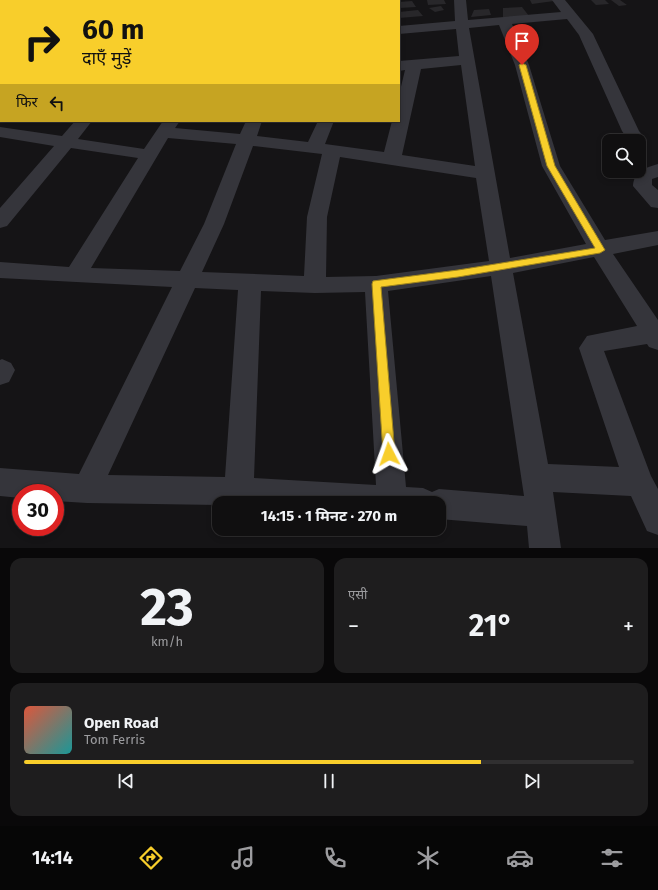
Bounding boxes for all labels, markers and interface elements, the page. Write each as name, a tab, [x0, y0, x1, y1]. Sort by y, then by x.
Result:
text: 60 m	[82, 13, 144, 46]
icon: right	[16, 16, 68, 68]
pin	[505, 24, 539, 65]
icon: arrive	[511, 30, 533, 52]
text: दाएँ मुड़ें	[82, 47, 131, 69]
icon: left	[46, 92, 68, 114]
text: फिर	[16, 93, 38, 111]
map controls	[602, 134, 646, 178]
button: search	[602, 134, 646, 178]
position arrow	[368, 433, 410, 475]
speed limit sign: 30	[12, 484, 64, 536]
text: 14:15 · 1 मिनट · 270 m	[261, 507, 397, 525]
text: 23	[140, 576, 194, 639]
text: एसी	[348, 587, 367, 602]
text: 21°	[469, 608, 513, 644]
text: −	[348, 613, 359, 640]
text: +	[623, 613, 634, 640]
text: km/h	[151, 634, 183, 649]
text: Open Road	[84, 714, 159, 732]
text: Tom Ferris	[84, 732, 145, 747]
icon: previous	[115, 770, 137, 792]
icon: pause	[318, 770, 340, 792]
icon: next	[521, 770, 543, 792]
icon: directions	[137, 844, 165, 872]
icon: music	[229, 844, 257, 872]
icon: phone	[321, 844, 349, 872]
icon: climate	[414, 844, 442, 872]
icon: car	[506, 844, 534, 872]
icon: filters	[598, 844, 626, 872]
text: 14:14	[32, 847, 73, 869]

